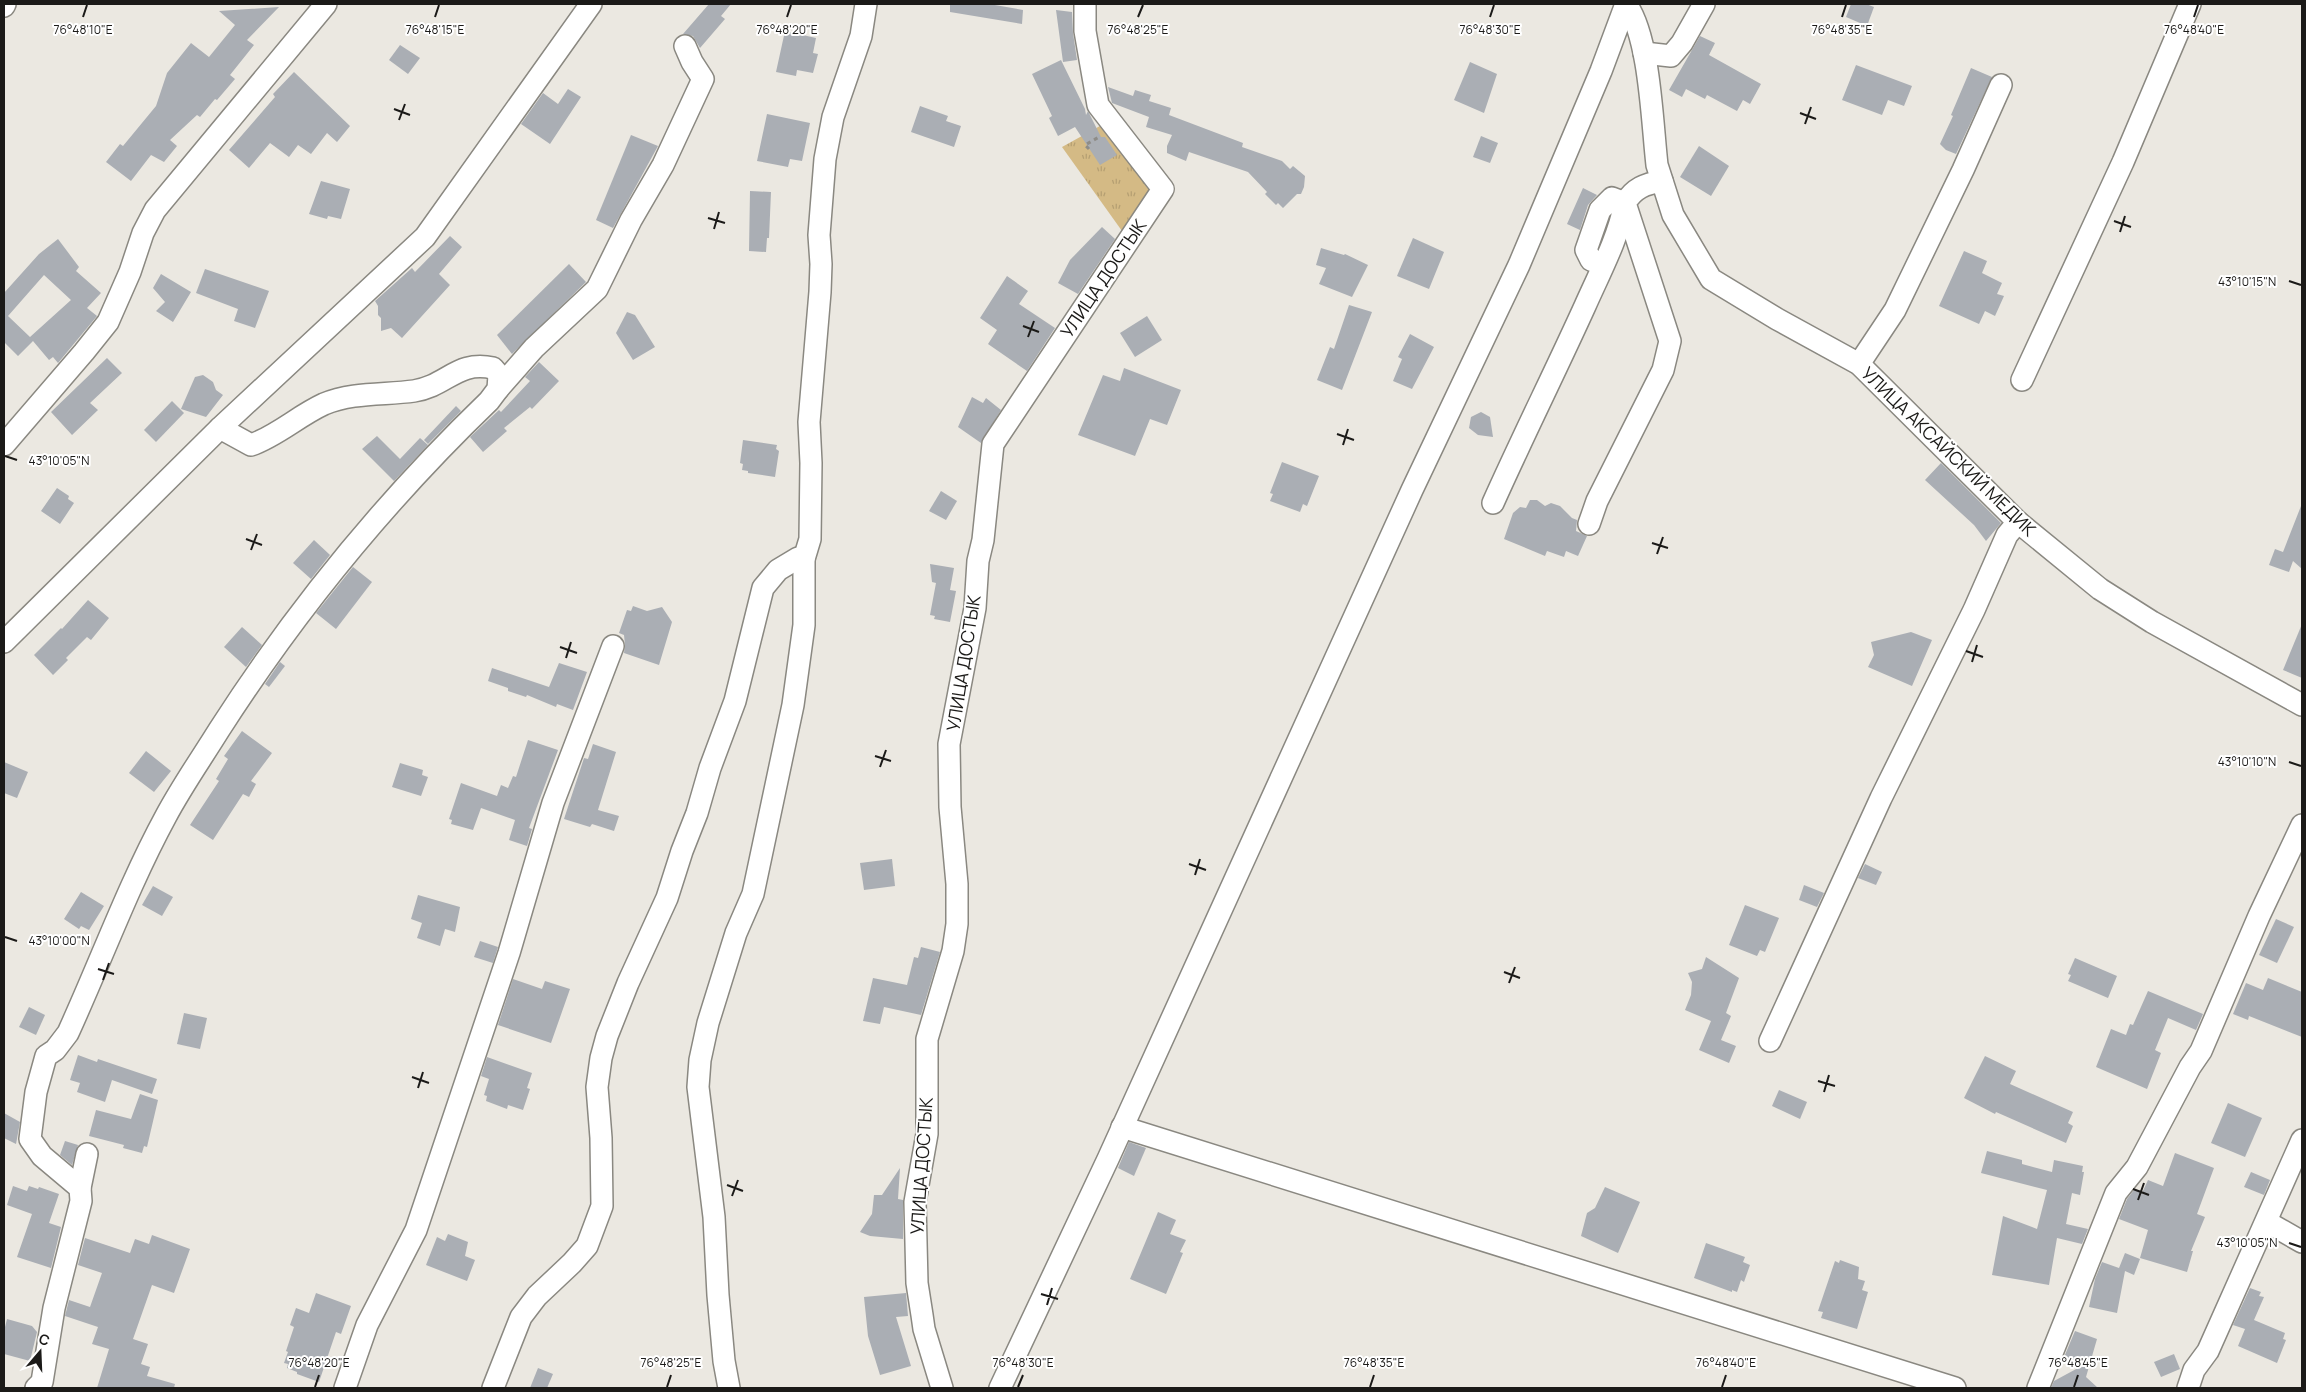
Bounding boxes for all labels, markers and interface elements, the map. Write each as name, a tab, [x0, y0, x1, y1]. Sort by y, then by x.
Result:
text: 76°48'10"E	[53, 21, 113, 38]
text: 76°48'15"E	[406, 21, 464, 38]
text: 76°48'20"E	[756, 21, 818, 38]
text: 76°48'25"E	[1108, 21, 1169, 38]
text: 76°48'30"E	[1460, 21, 1521, 38]
text: 76°48'35"E	[1812, 21, 1872, 38]
text: 76°48'40"E	[2164, 21, 2224, 38]
street label: УЛИЦА ДОСТЫК	[1055, 214, 1152, 342]
text: 43°10'15"N	[2218, 273, 2276, 290]
street label: УЛИЦА АКСАЙСКИЙ МЕДИК	[1857, 361, 2042, 541]
text: 43°10'05"N	[29, 452, 89, 469]
street label: УЛИЦА ДОСТЫК	[940, 593, 986, 733]
text: 43°10'10"N	[2218, 753, 2276, 770]
text: 43°10'00"N	[28, 932, 90, 949]
street label: УЛИЦА ДОСТЫК	[904, 1096, 938, 1235]
text: 43°10'05"N	[2217, 1234, 2277, 1251]
north arrow	[15, 1327, 65, 1377]
text: С	[36, 1329, 52, 1350]
text: 76°48'20"E	[288, 1354, 350, 1371]
text: 76°48'25"E	[641, 1354, 702, 1371]
text: 76°48'30"E	[993, 1354, 1054, 1371]
text: 76°48'35"E	[1344, 1354, 1404, 1371]
text: 76°48'40"E	[1696, 1354, 1756, 1371]
text: 76°48'45"E	[2048, 1354, 2108, 1371]

